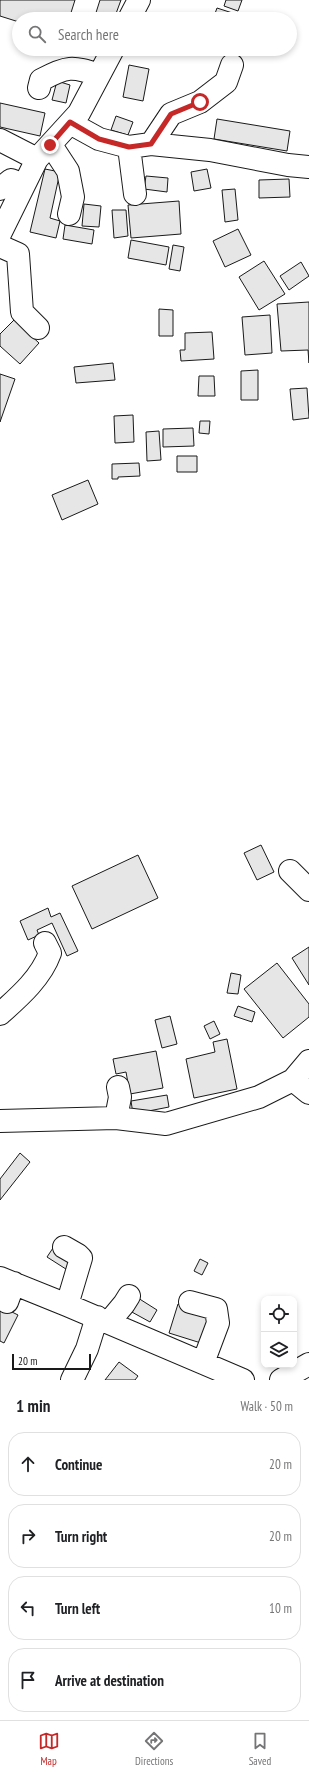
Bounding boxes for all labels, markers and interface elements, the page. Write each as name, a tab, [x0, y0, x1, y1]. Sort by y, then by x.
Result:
search box	[12, 12, 297, 56]
icon: search	[26, 23, 48, 45]
text: Search here	[58, 25, 119, 44]
route start	[191, 93, 209, 111]
route end	[41, 136, 59, 154]
map controls	[261, 1296, 297, 1368]
button: locate	[261, 1296, 297, 1332]
button: layers	[261, 1332, 297, 1368]
scale bar	[12, 1352, 91, 1371]
text: 20 m	[18, 1354, 37, 1368]
text: 1 min	[16, 1395, 50, 1417]
text: Walk · 50 m	[241, 1398, 293, 1415]
icon: ahead	[17, 1453, 39, 1475]
text: Continue	[55, 1455, 102, 1474]
text: 20 m	[269, 1456, 292, 1473]
icon: right	[17, 1525, 39, 1547]
text: Turn right	[55, 1527, 107, 1546]
text: 20 m	[269, 1528, 292, 1545]
icon: left	[17, 1597, 39, 1619]
text: Turn left	[55, 1599, 100, 1618]
text: 10 m	[269, 1600, 292, 1617]
icon: arrive	[17, 1669, 39, 1691]
text: Arrive at destination	[55, 1671, 164, 1690]
tab: Map	[38, 1730, 60, 1768]
tab: Directions	[135, 1730, 173, 1768]
tab: Saved	[249, 1730, 271, 1768]

